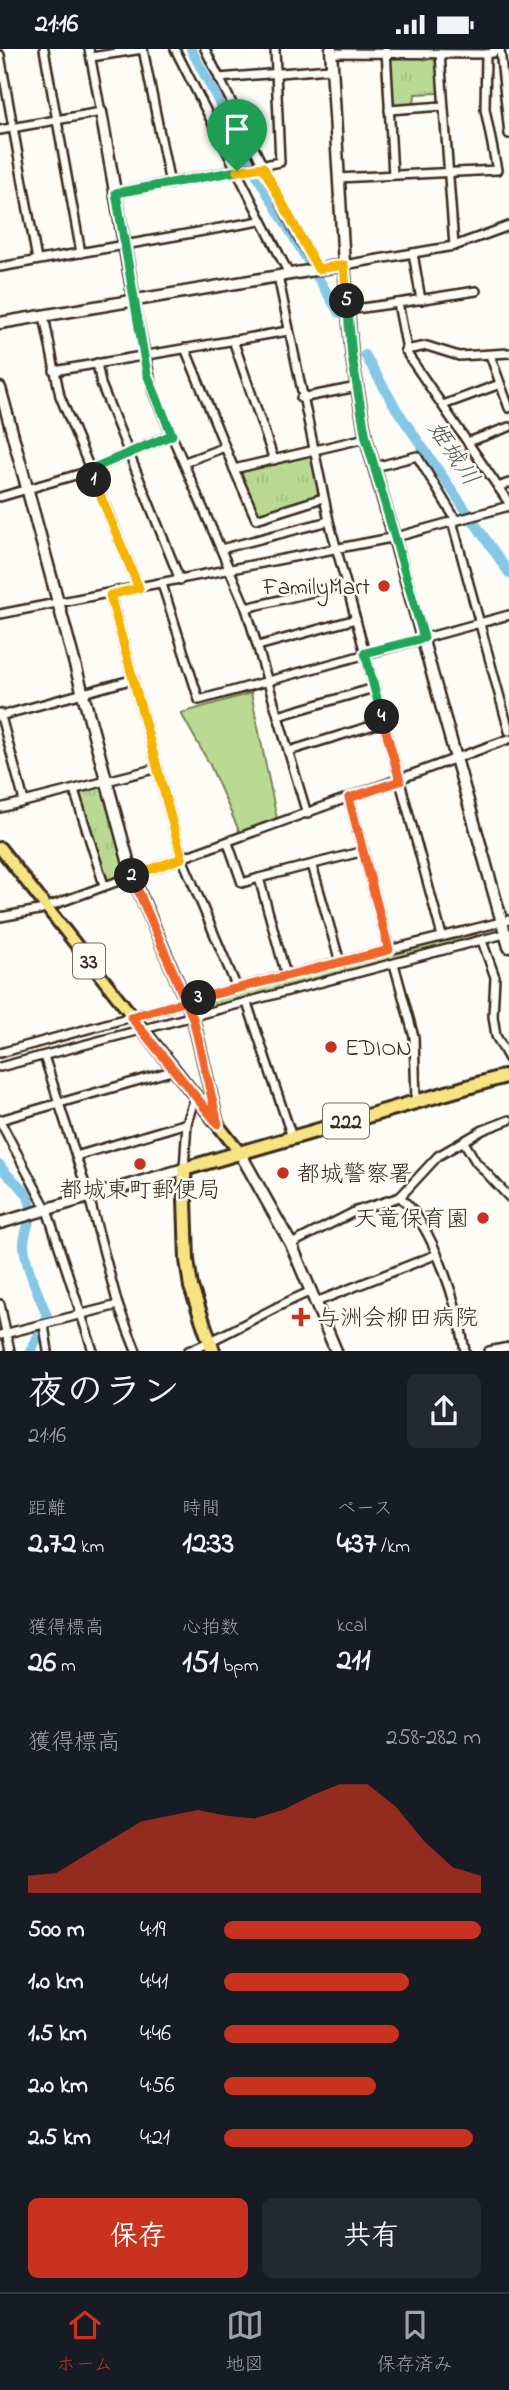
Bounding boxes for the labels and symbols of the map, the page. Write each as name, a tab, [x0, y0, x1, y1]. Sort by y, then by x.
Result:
pin	[207, 99, 267, 171]
pin: 5	[330, 283, 364, 319]
water label: 姫城川	[417, 415, 487, 494]
pin: 1	[76, 463, 112, 497]
place label: FamilyMart	[262, 572, 370, 607]
marker: FamilyMart	[376, 578, 392, 594]
pin: 4	[364, 699, 400, 735]
pin: 2	[114, 859, 150, 893]
road number: 33	[73, 943, 105, 979]
pin: 3	[182, 981, 216, 1016]
place label: EDION	[345, 1033, 412, 1066]
marker: EDION	[323, 1039, 339, 1055]
road number: 222	[323, 1103, 369, 1139]
marker: 都城東町郵便局	[132, 1156, 148, 1172]
place label: 都城警察署	[297, 1159, 412, 1192]
marker: 都城警察署	[275, 1165, 291, 1181]
place label: 都城東町郵便局	[60, 1175, 221, 1208]
place label: 天竜保育園	[354, 1204, 469, 1237]
marker: 天竜保育園	[475, 1210, 491, 1226]
place label: 与洲会柳田病院	[317, 1303, 478, 1336]
marker: 与洲会柳田病院	[291, 1307, 311, 1327]

